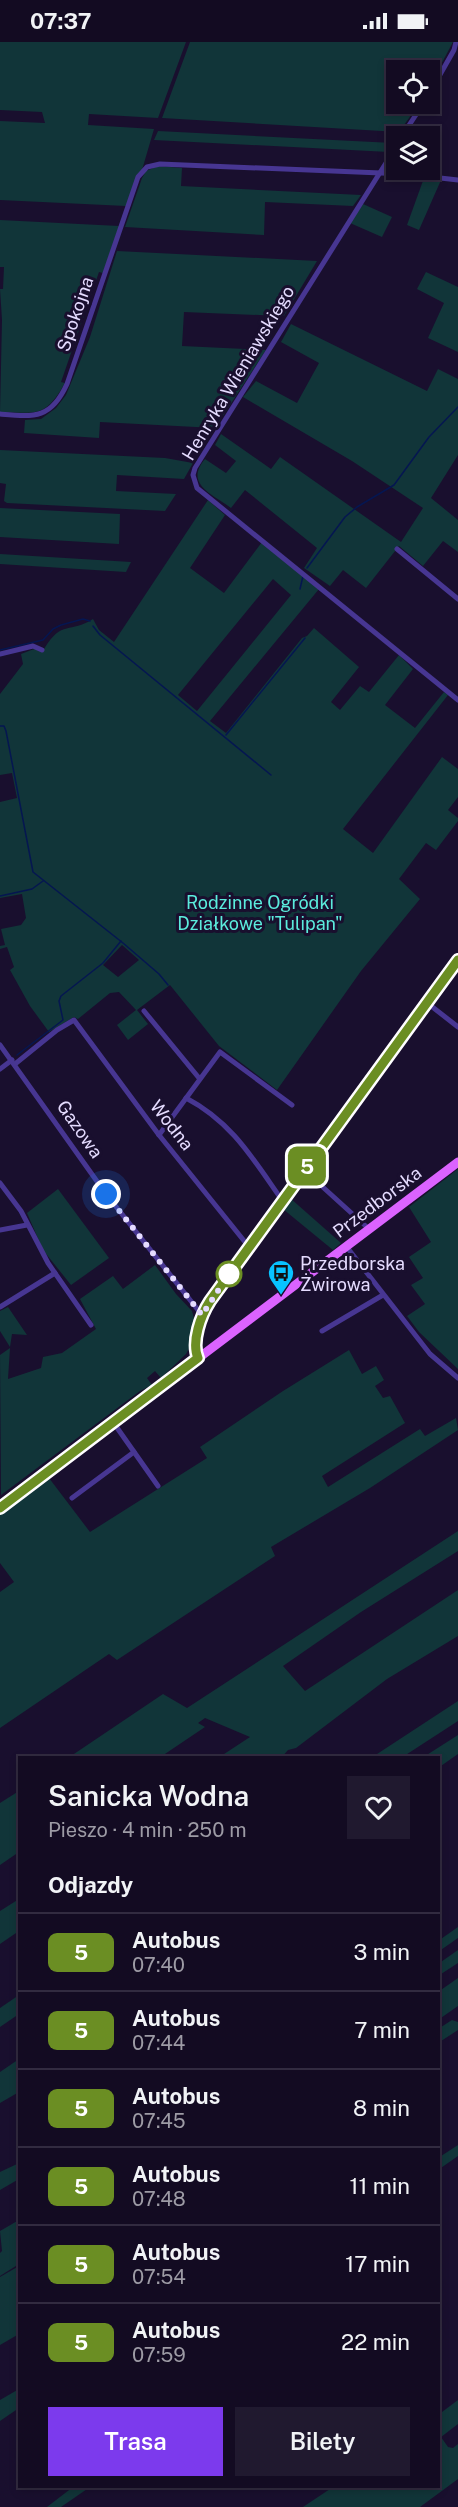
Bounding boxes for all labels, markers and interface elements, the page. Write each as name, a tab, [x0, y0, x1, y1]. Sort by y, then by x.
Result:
text: 07:37	[30, 8, 92, 34]
map controls	[386, 60, 440, 180]
button: locate	[386, 60, 440, 114]
button: layers	[386, 126, 440, 180]
street label: Spokojna	[52, 274, 98, 354]
street label: Henryka Wieniawskiego	[177, 282, 299, 464]
park label: Rodzinne Ogródki Działkowe "Tulipan"	[177, 892, 343, 934]
street label: Gazowa	[53, 1096, 107, 1162]
street label: Wodna	[146, 1096, 198, 1154]
line badge: 5	[288, 1146, 326, 1186]
text: 5	[300, 1154, 314, 1179]
street label: Przedborska	[329, 1162, 425, 1242]
your location	[91, 1179, 121, 1209]
place label: Przedborska Żwirowa	[300, 1253, 405, 1295]
bus stop icon: Przedborska Żwirowa	[266, 1258, 296, 1296]
unlabelled marker	[216, 1261, 242, 1287]
button: heart	[347, 1776, 410, 1839]
text: Sanicka Wodna	[48, 1779, 249, 1812]
text: Pieszo · 4 min · 250 m	[48, 1818, 247, 1842]
text: Odjazdy	[48, 1872, 133, 1898]
text: Autobus	[132, 1927, 220, 1953]
text: 3 min	[353, 1939, 410, 1965]
text: 5	[74, 1940, 88, 1965]
text: 07:40	[132, 1953, 185, 1977]
text: Autobus	[132, 2005, 220, 2031]
text: 7 min	[354, 2017, 410, 2043]
text: 5	[74, 2018, 88, 2043]
text: 07:44	[132, 2031, 185, 2055]
text: Autobus	[132, 2083, 220, 2109]
text: 8 min	[353, 2095, 410, 2121]
text: 5	[74, 2096, 88, 2121]
text: 07:45	[132, 2109, 185, 2133]
text: Autobus	[132, 2161, 220, 2187]
text: 11 min	[349, 2173, 410, 2199]
text: 5	[74, 2174, 88, 2199]
text: 07:48	[132, 2187, 186, 2211]
text: Autobus	[132, 2239, 220, 2265]
text: 17 min	[345, 2251, 410, 2277]
text: 5	[74, 2252, 88, 2277]
text: 07:54	[132, 2265, 186, 2289]
text: Autobus	[132, 2317, 220, 2343]
text: 22 min	[341, 2329, 410, 2355]
text: 5	[74, 2330, 88, 2355]
text: 07:59	[132, 2343, 186, 2367]
button: Trasa	[48, 2407, 223, 2476]
button: Bilety	[235, 2407, 410, 2476]

